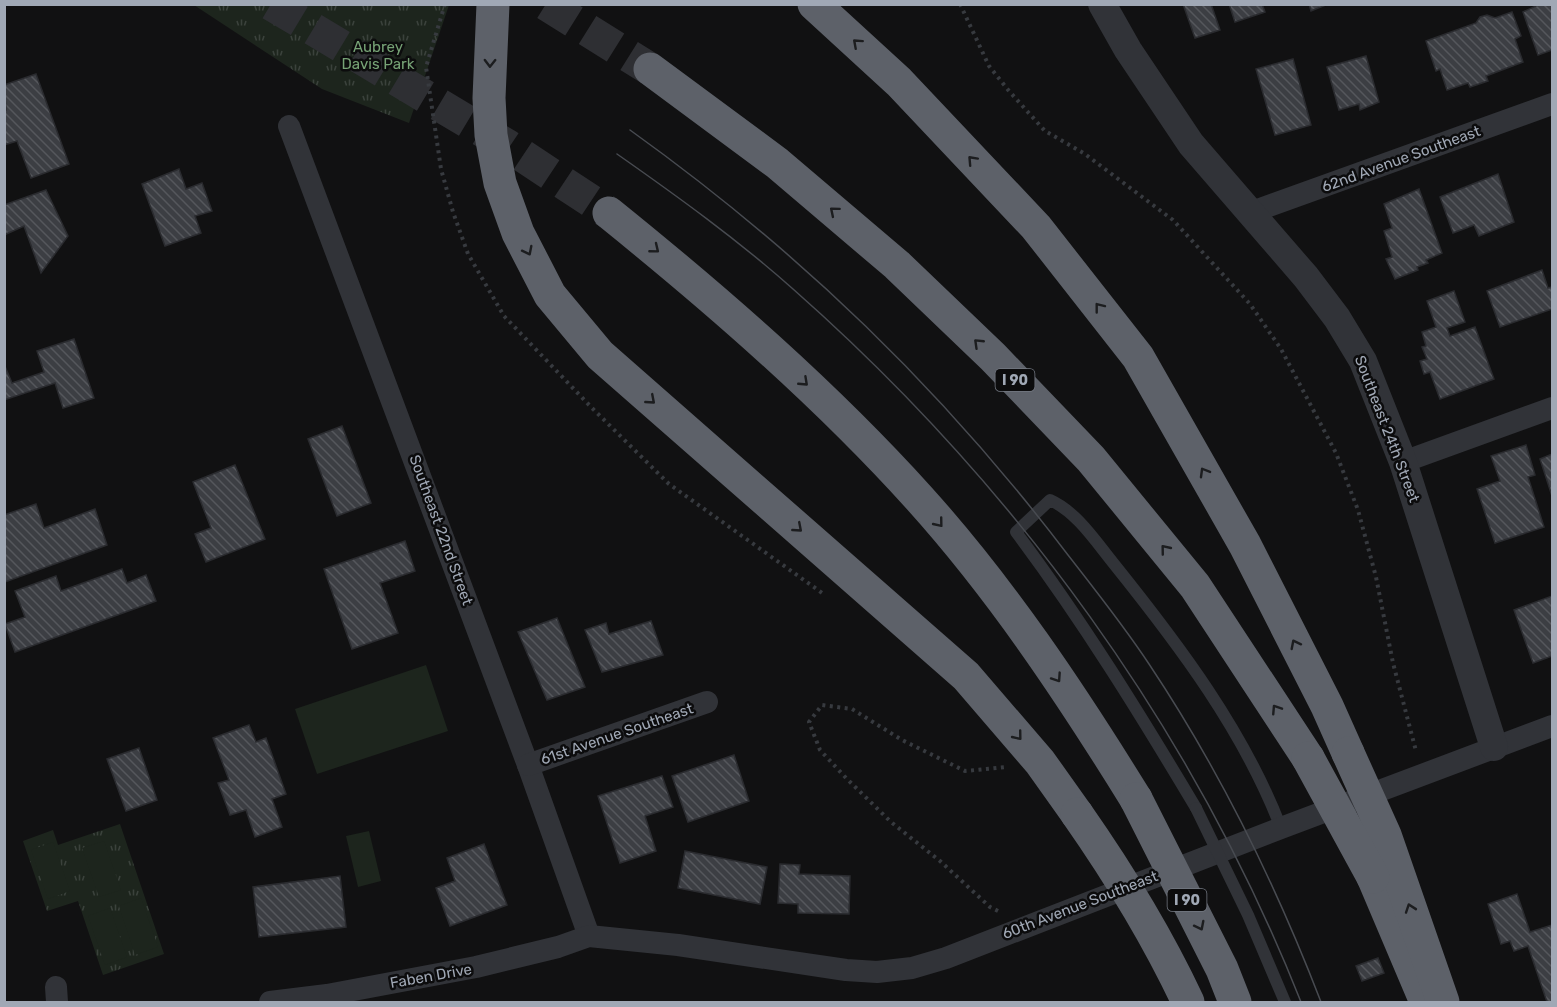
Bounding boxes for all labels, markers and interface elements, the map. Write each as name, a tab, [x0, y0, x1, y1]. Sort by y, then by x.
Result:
park label: Aubrey Davis Park	[342, 38, 415, 73]
one-way arrow	[853, 40, 864, 51]
one-way arrow	[484, 58, 496, 67]
street label: 62nd Avenue Southeast	[1319, 122, 1483, 196]
one-way arrow	[968, 156, 979, 166]
one-way arrow	[830, 208, 841, 219]
one-way arrow	[648, 242, 659, 253]
one-way arrow	[520, 245, 532, 256]
one-way arrow	[1096, 303, 1107, 314]
one-way arrow	[974, 339, 985, 350]
street label: Southeast 24th Street	[1351, 353, 1423, 505]
road number: I 90	[996, 369, 1034, 391]
one-way arrow	[797, 375, 808, 386]
one-way arrow	[644, 393, 655, 404]
street label: Southeast 22nd Street	[405, 452, 477, 608]
one-way arrow	[1199, 468, 1211, 478]
one-way arrow	[932, 516, 943, 527]
one-way arrow	[791, 521, 802, 532]
one-way arrow	[1161, 545, 1172, 556]
one-way arrow	[1291, 639, 1303, 650]
one-way arrow	[1050, 671, 1061, 682]
street label: 61st Avenue Southeast	[538, 699, 696, 769]
one-way arrow	[1272, 705, 1283, 716]
one-way arrow	[1011, 729, 1022, 740]
street label: 60th Avenue Southeast	[1000, 867, 1160, 943]
road number: I 90	[1168, 889, 1206, 911]
one-way arrow	[1405, 903, 1418, 914]
one-way arrow	[1193, 920, 1204, 931]
street label: Faben Drive	[389, 960, 473, 992]

